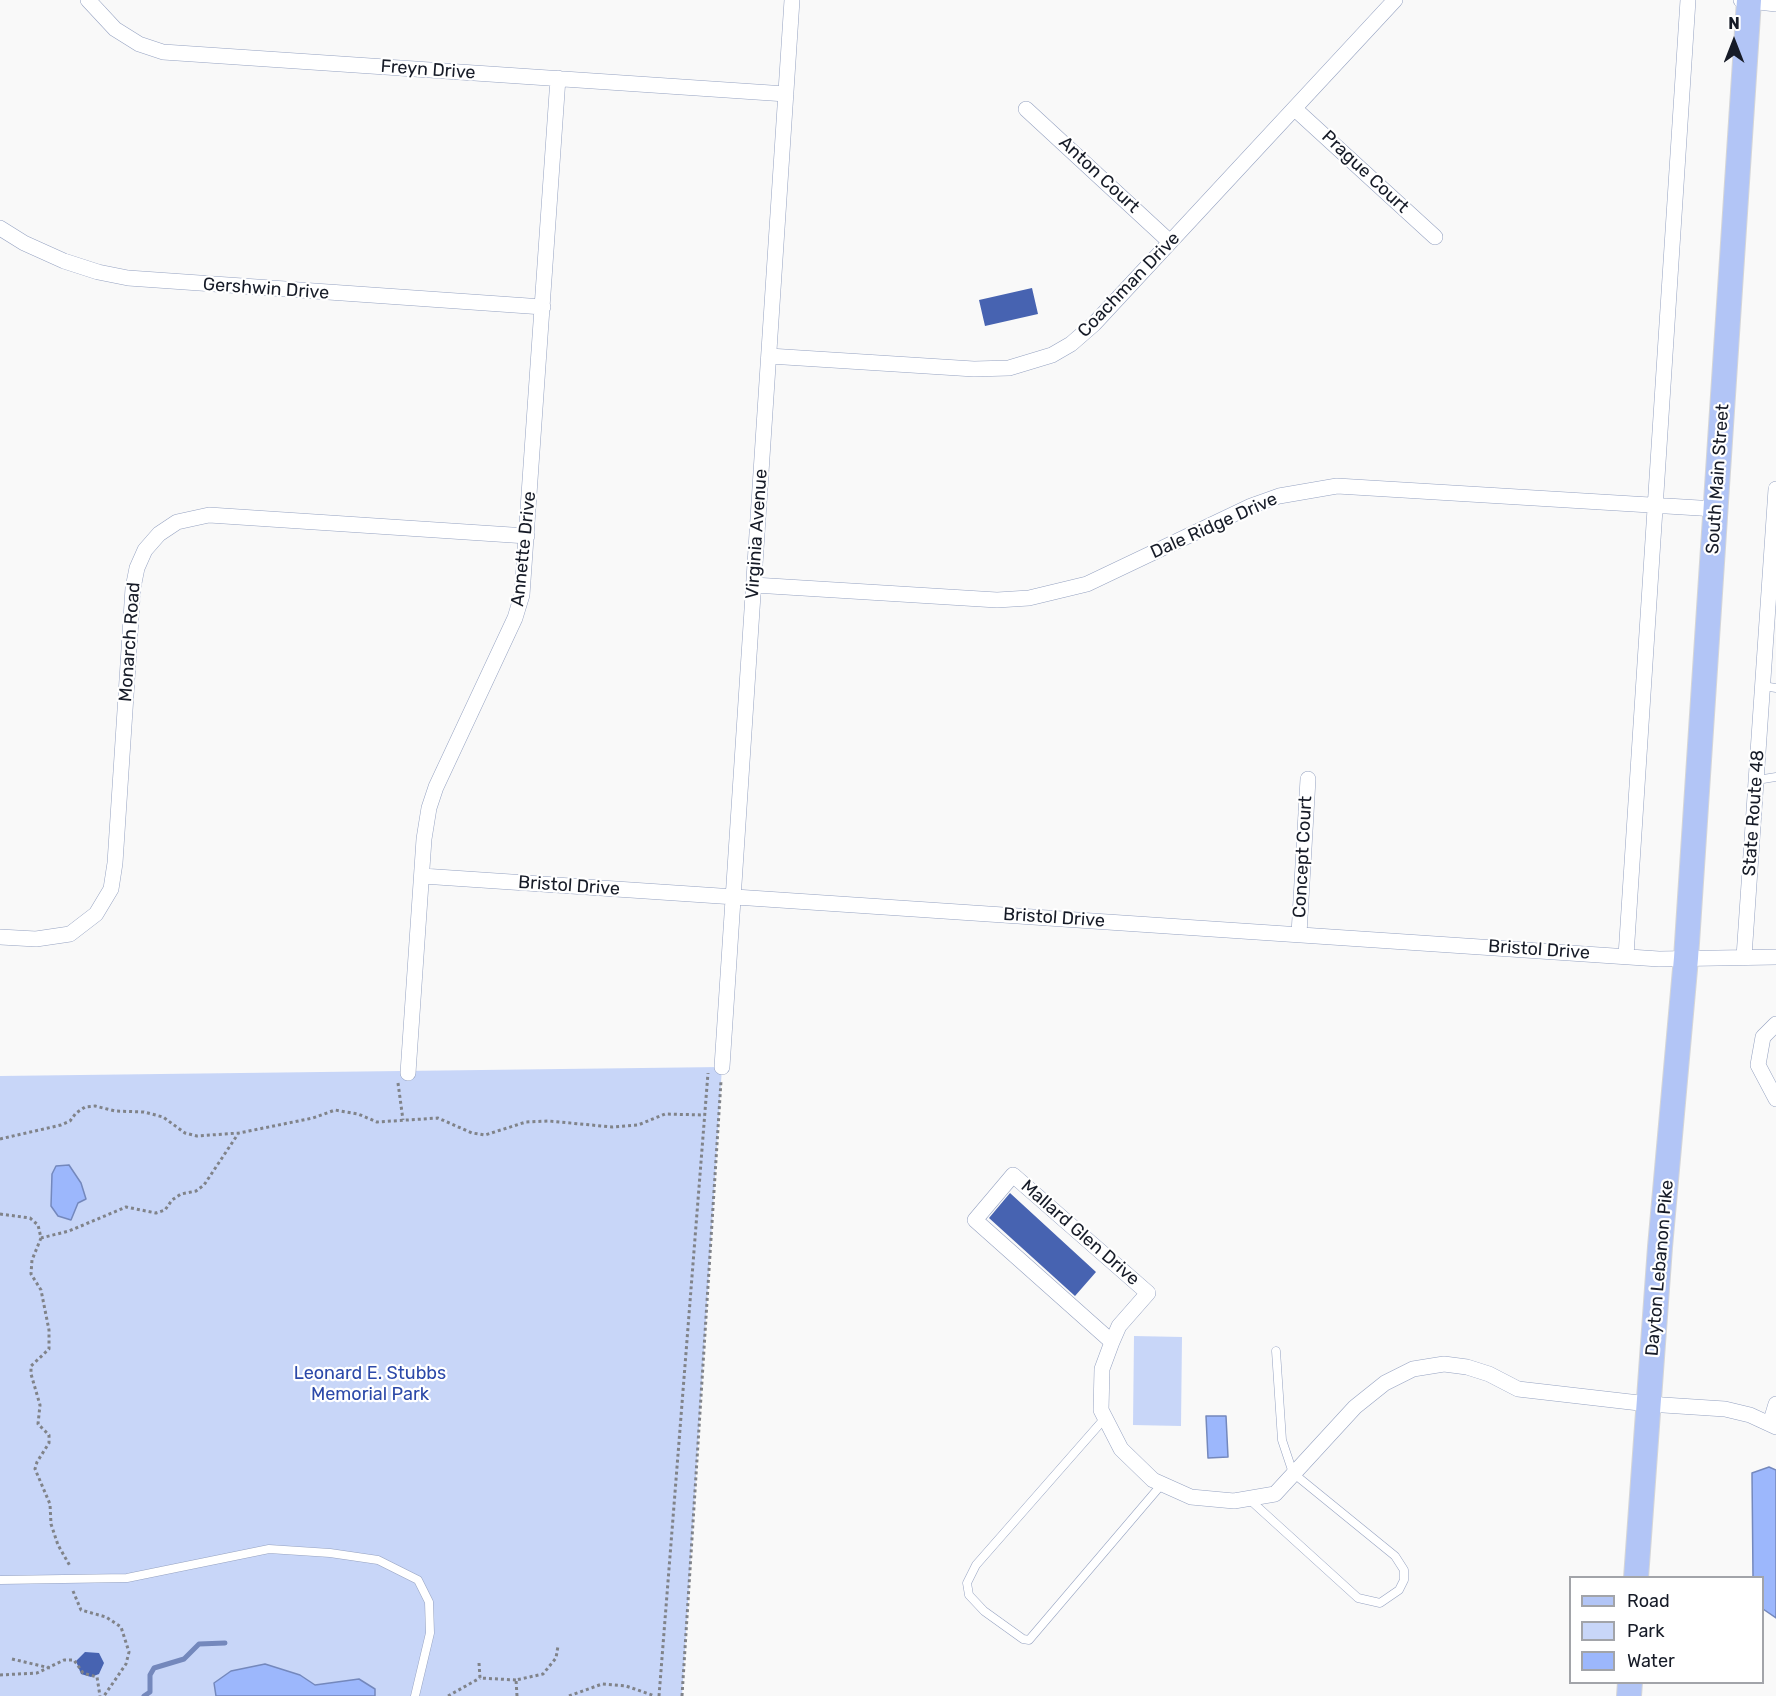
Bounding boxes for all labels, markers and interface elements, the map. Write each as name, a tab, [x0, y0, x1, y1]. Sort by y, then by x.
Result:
north arrow	[1704, 12, 1764, 72]
text: N	[1728, 14, 1740, 33]
street label: Freyn Drive	[380, 56, 476, 84]
street label: Prague Court	[1317, 126, 1413, 218]
street label: Anton Court	[1054, 132, 1144, 218]
street label: Coachman Drive	[1073, 228, 1185, 342]
street label: Gershwin Drive	[202, 274, 330, 304]
street label: South Main Street	[1702, 403, 1734, 555]
street label: Virginia Avenue	[742, 468, 772, 600]
street label: Dale Ridge Drive	[1147, 488, 1281, 564]
street label: Annette Drive	[507, 490, 541, 608]
street label: Monarch Road	[115, 581, 145, 703]
street label: State Route 48	[1739, 749, 1769, 877]
street label: Concept Court	[1289, 795, 1317, 919]
street label: Bristol Drive	[517, 872, 621, 900]
street label: Bristol Drive	[1002, 904, 1106, 932]
street label: Bristol Drive	[1487, 936, 1591, 964]
street label: Mallard Glen Drive	[1016, 1176, 1144, 1290]
street label: Dayton Lebanon Pike	[1642, 1179, 1678, 1357]
park label: Leonard E. Stubbs Memorial Park	[294, 1363, 446, 1406]
legend	[1569, 1576, 1764, 1684]
text: Road	[1627, 1590, 1670, 1612]
text: Park	[1627, 1620, 1664, 1642]
text: Water	[1627, 1650, 1675, 1672]

